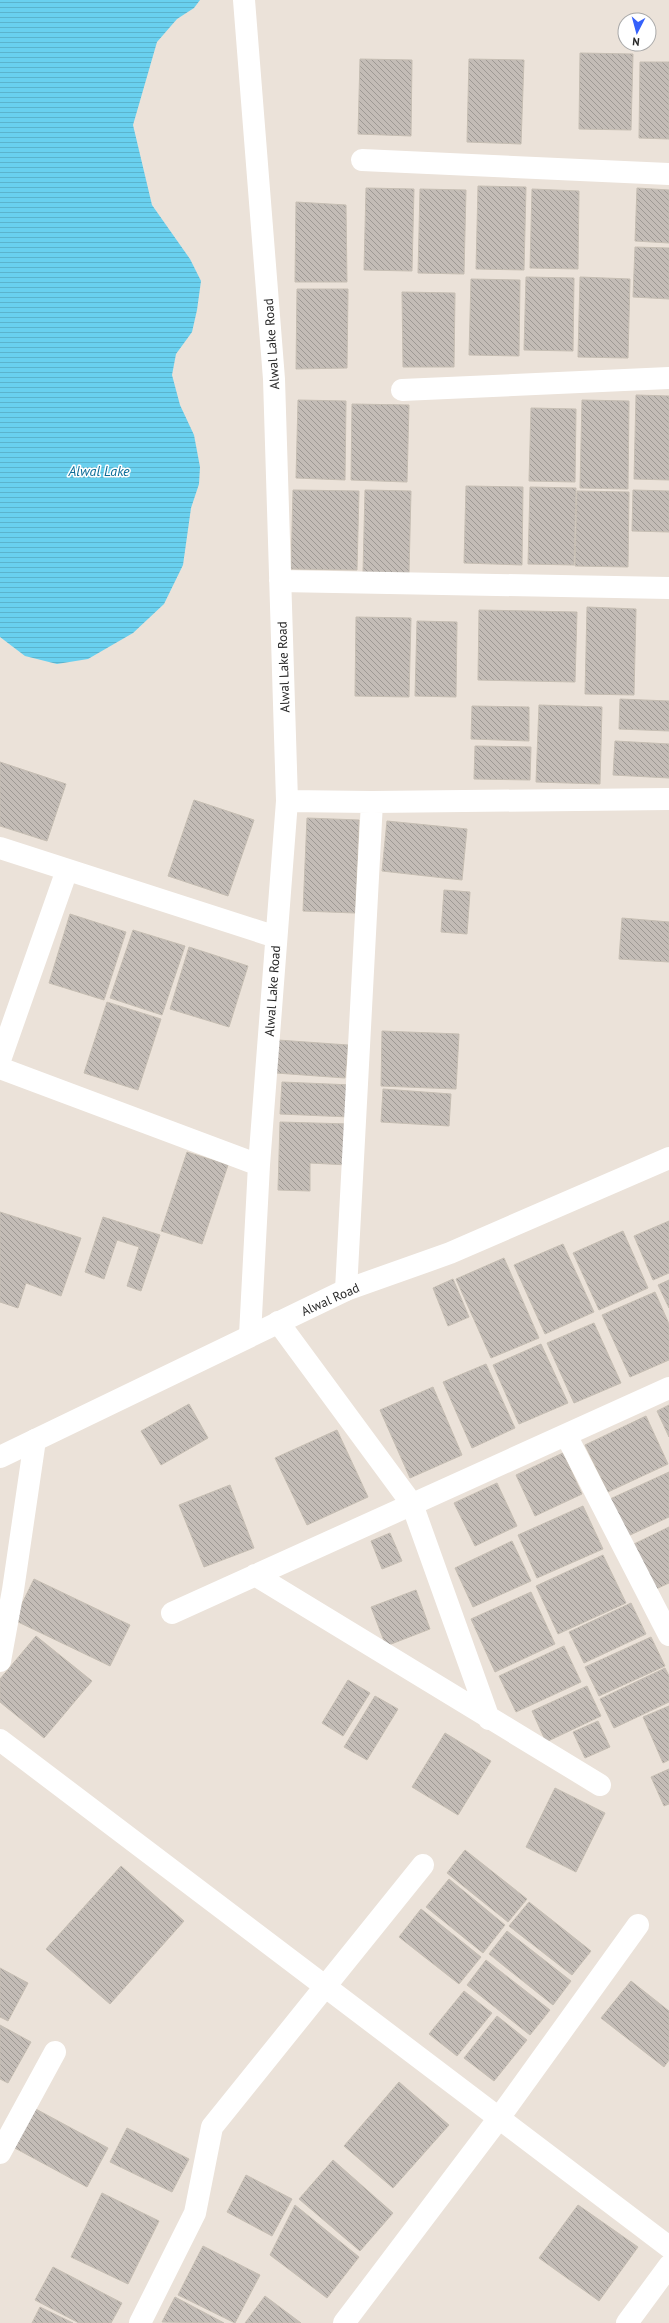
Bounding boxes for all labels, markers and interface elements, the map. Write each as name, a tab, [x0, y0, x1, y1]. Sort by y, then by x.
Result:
north arrow	[617, 12, 657, 52]
text: N	[632, 35, 640, 49]
street label: Alwal Lake Road	[260, 298, 283, 390]
water label: Alwal Lake	[67, 462, 130, 480]
street label: Alwal Lake Road	[273, 621, 294, 713]
street label: Alwal Lake Road	[261, 945, 284, 1037]
street label: Alwal Road	[298, 1279, 362, 1320]

